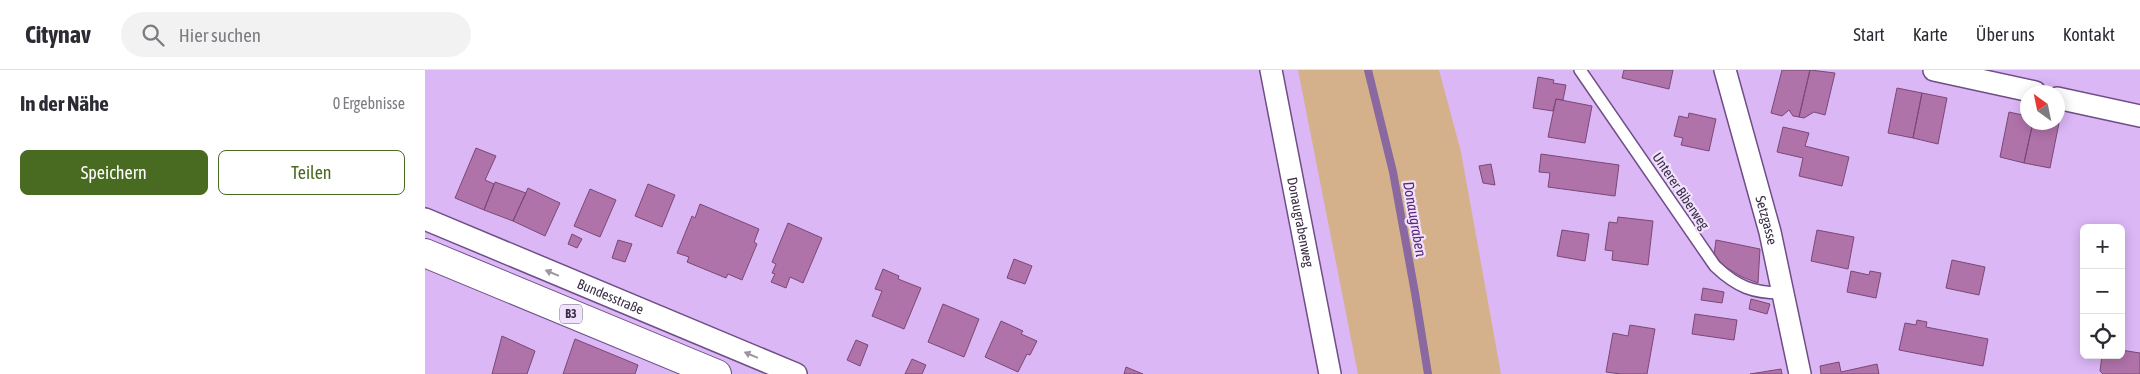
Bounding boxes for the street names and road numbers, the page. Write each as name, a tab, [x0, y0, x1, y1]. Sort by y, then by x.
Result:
street label: Unterer Biberweg	[1649, 149, 1713, 233]
street label: Donaugrabenweg	[1284, 176, 1317, 269]
street label: Setzgasse	[1752, 194, 1780, 246]
street label: Bundesstraße	[575, 276, 646, 317]
road number: B3	[560, 304, 582, 323]

